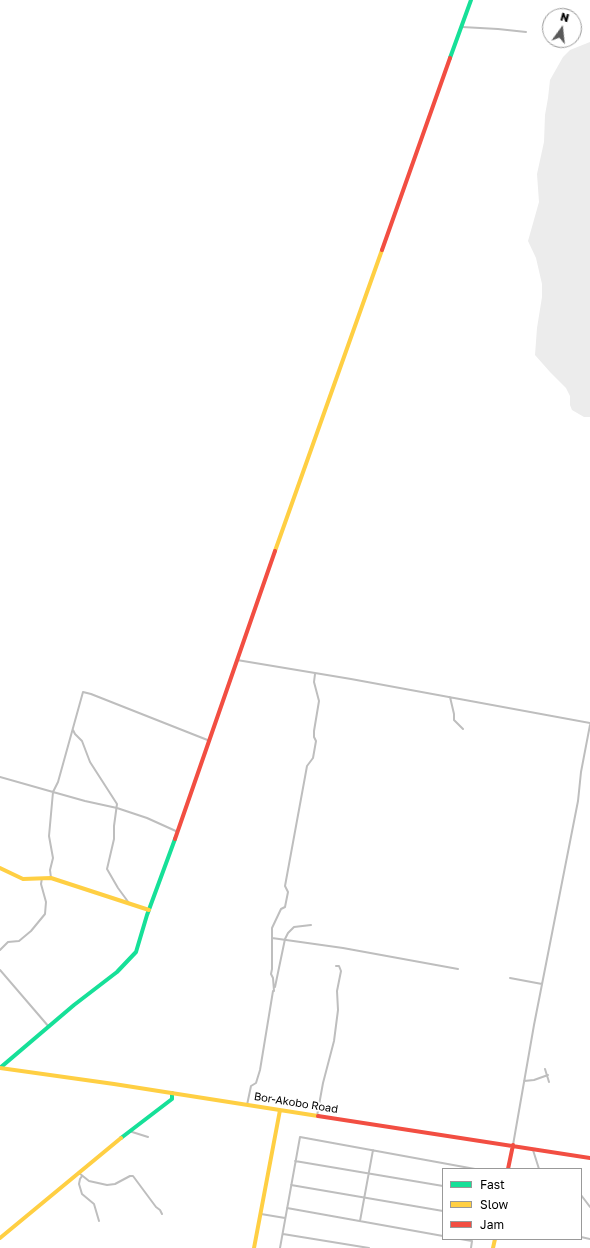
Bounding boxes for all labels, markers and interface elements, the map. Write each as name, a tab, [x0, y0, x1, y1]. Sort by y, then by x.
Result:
north arrow	[542, 8, 582, 48]
text: N	[559, 10, 571, 24]
street label: Bor-Akobo Road	[253, 1090, 339, 1116]
legend	[442, 1168, 582, 1240]
text: Fast	[480, 1177, 505, 1192]
text: Slow	[480, 1197, 508, 1212]
text: Jam	[480, 1217, 504, 1232]

